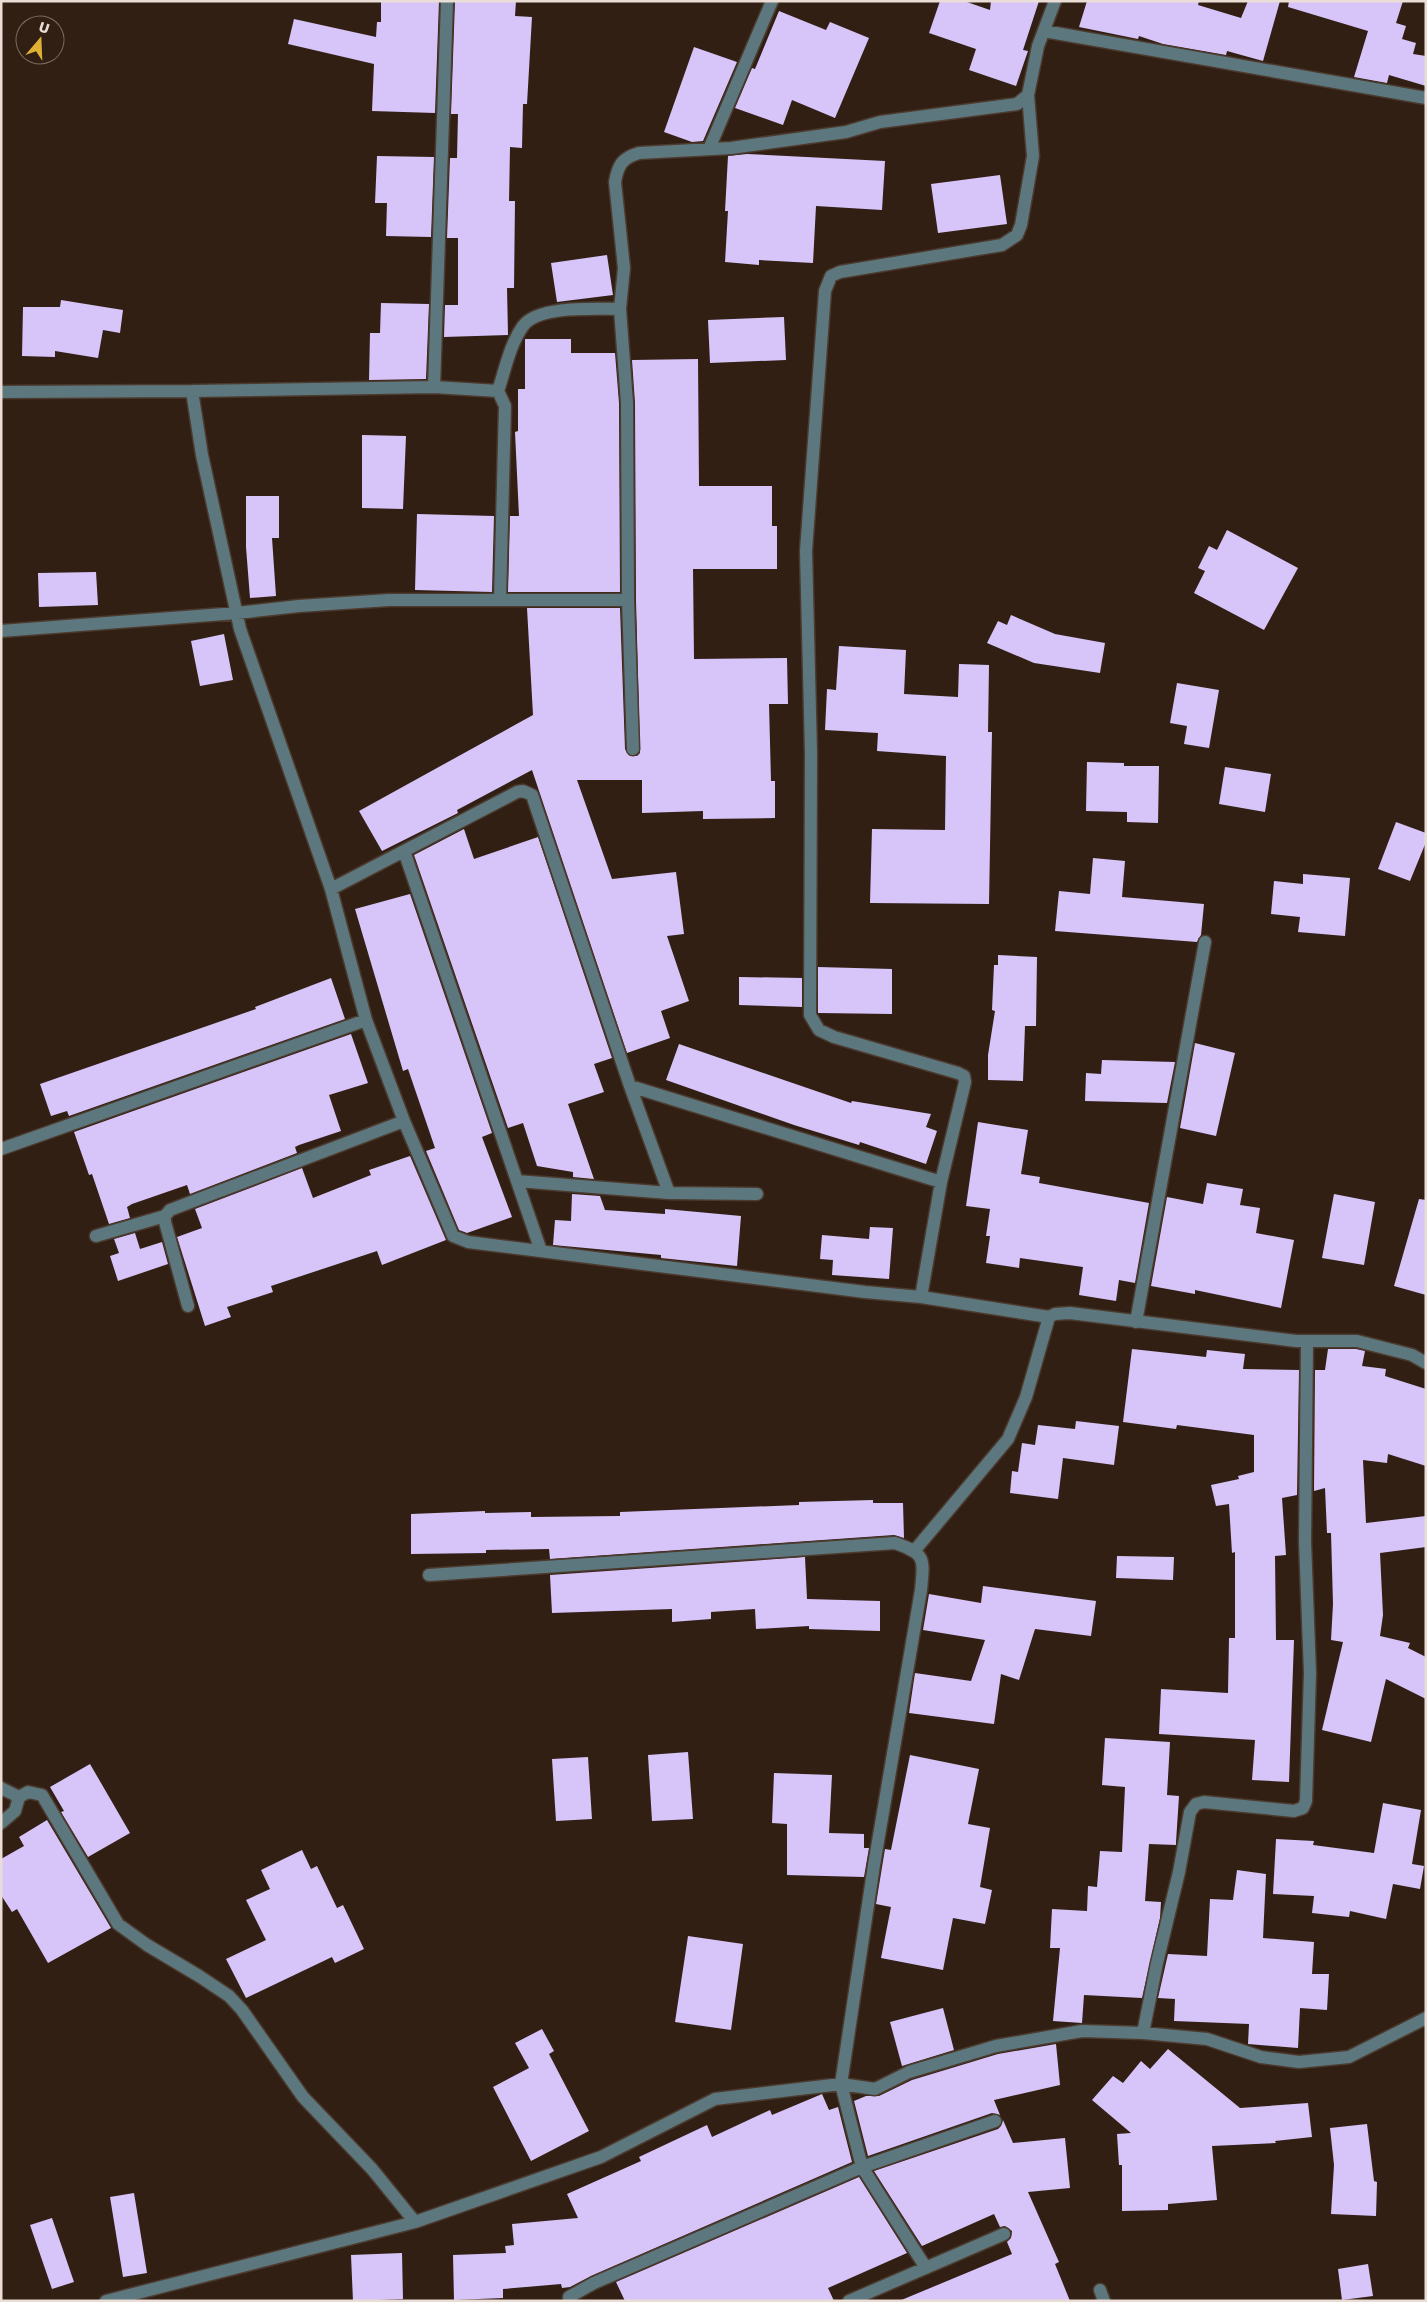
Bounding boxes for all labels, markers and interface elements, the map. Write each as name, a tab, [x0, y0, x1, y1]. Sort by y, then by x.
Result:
north arrow	[15, 15, 65, 65]
text: U	[37, 18, 52, 38]

